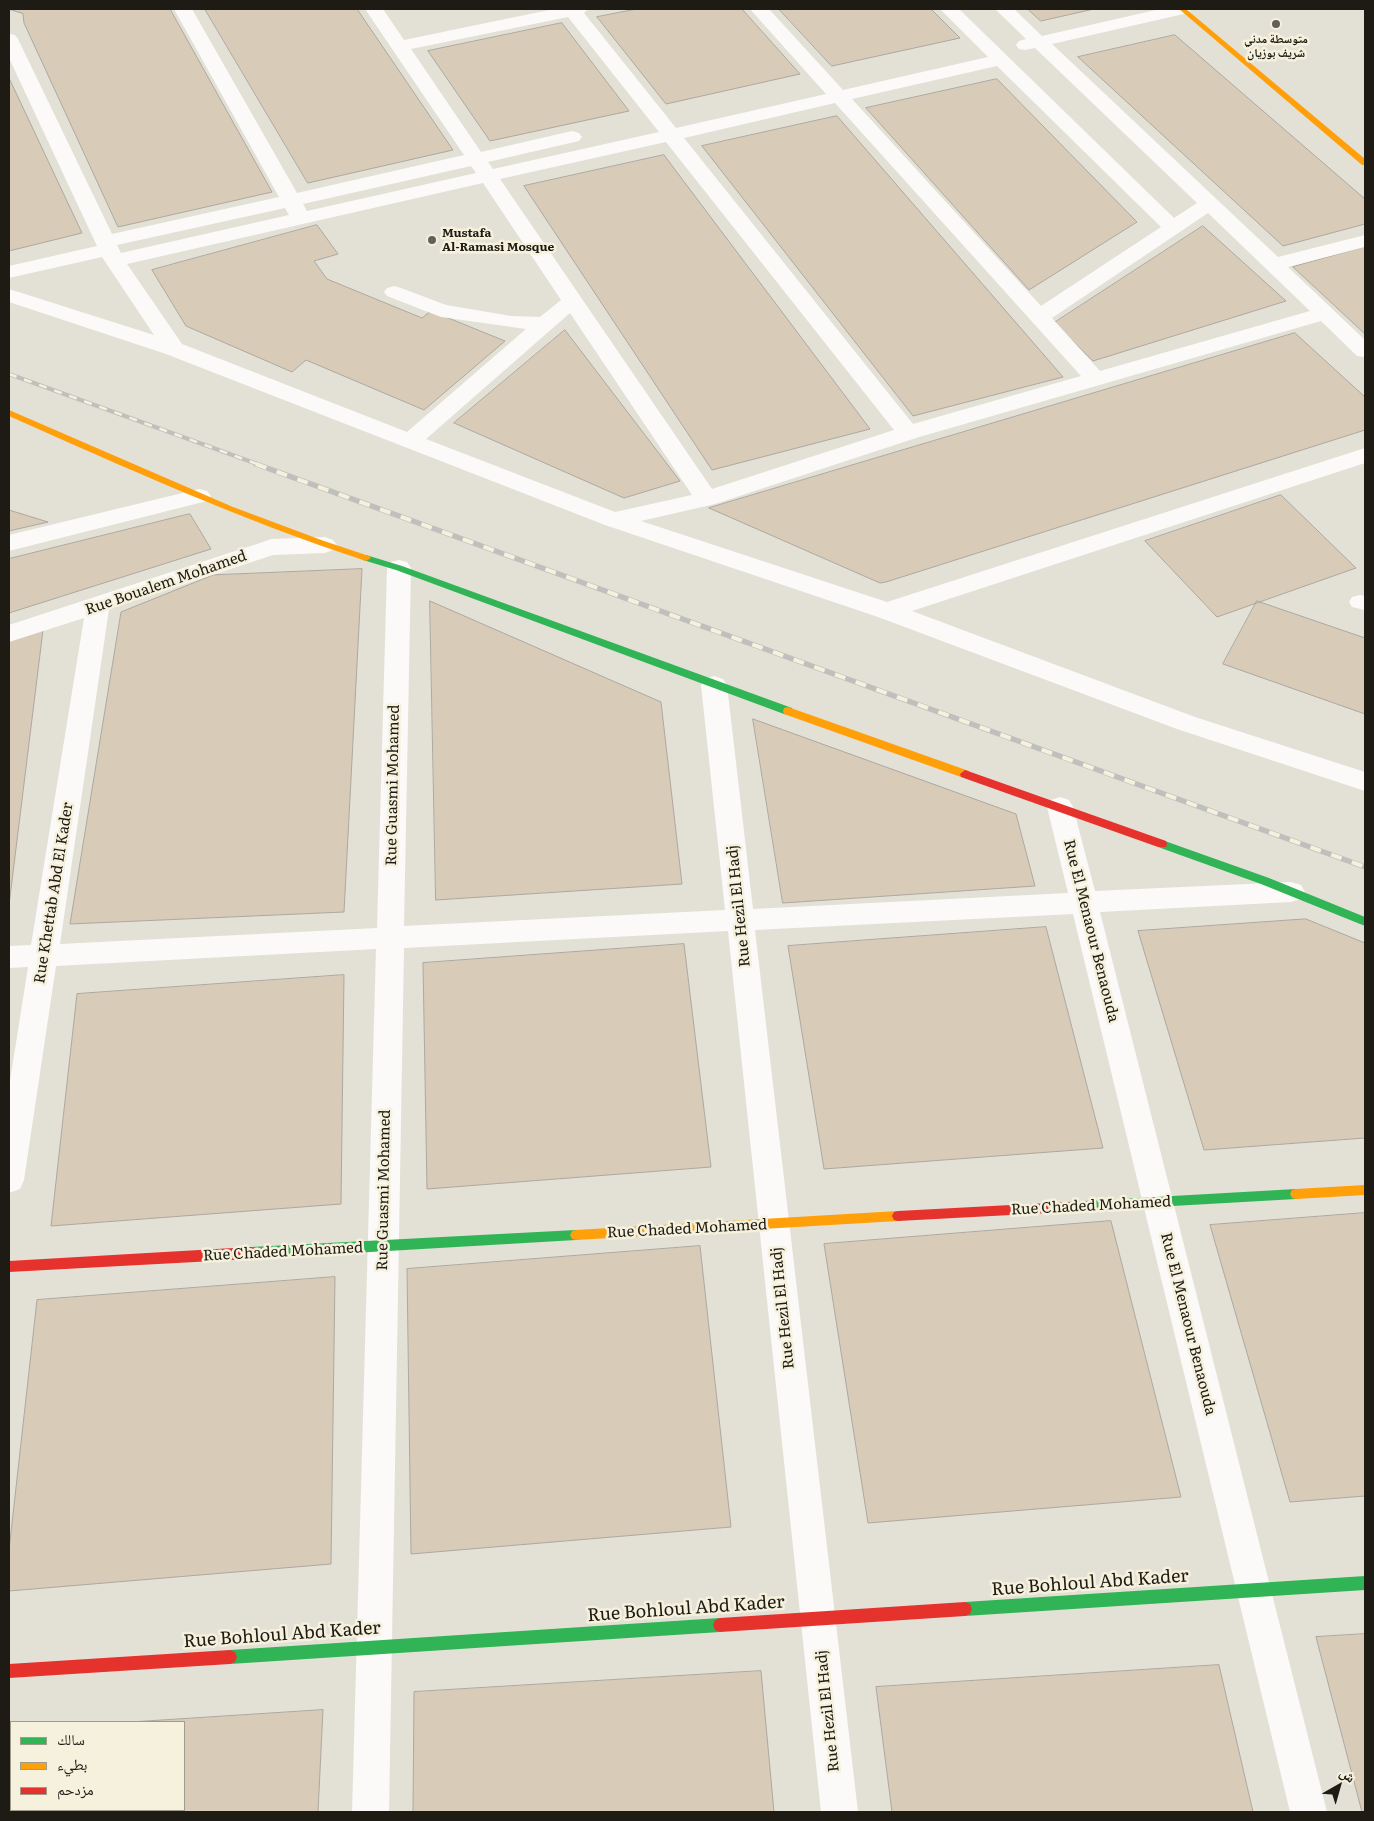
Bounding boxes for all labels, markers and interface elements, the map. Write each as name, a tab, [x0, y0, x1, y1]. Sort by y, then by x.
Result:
marker: متوسطة مدني شريف بوزيان	[1270, 18, 1282, 30]
place label: متوسطة مدني شريف بوزيان	[1244, 32, 1308, 60]
place label: Mustafa Al-Ramasi Mosque	[442, 226, 554, 254]
marker: Mustafa Al-Ramasi Mosque	[426, 234, 438, 246]
street label: Rue Boualem Mohamed	[83, 547, 249, 619]
street label: Rue Guasmi Mohamed	[383, 704, 403, 866]
street label: Rue Khettab Abd El Kader	[31, 801, 77, 985]
street label: Rue El Menaour Benaouda	[1060, 838, 1122, 1024]
street label: Rue Hezil El Hadj	[724, 844, 754, 968]
street label: Rue Guasmi Mohamed	[374, 1109, 394, 1271]
street label: Rue Chaded Mohamed	[1010, 1193, 1172, 1219]
street label: Rue Chaded Mohamed	[606, 1216, 768, 1242]
street label: Rue El Menaour Benaouda	[1157, 1231, 1219, 1417]
street label: Rue Chaded Mohamed	[202, 1239, 364, 1265]
street label: Rue Hezil El Hadj	[768, 1246, 798, 1370]
street label: Rue Bohloul Abd Kader	[991, 1565, 1189, 1601]
street label: Rue Bohloul Abd Kader	[587, 1591, 785, 1627]
street label: Rue Bohloul Abd Kader	[183, 1617, 381, 1653]
street label: Rue Hezil El Hadj	[813, 1649, 843, 1773]
legend	[10, 1721, 185, 1811]
text: سالك	[57, 1727, 85, 1750]
text: بطيء	[57, 1752, 87, 1775]
north arrow	[1314, 1761, 1364, 1811]
text: ش	[1336, 1762, 1360, 1787]
text: مزدحم	[57, 1777, 94, 1800]

